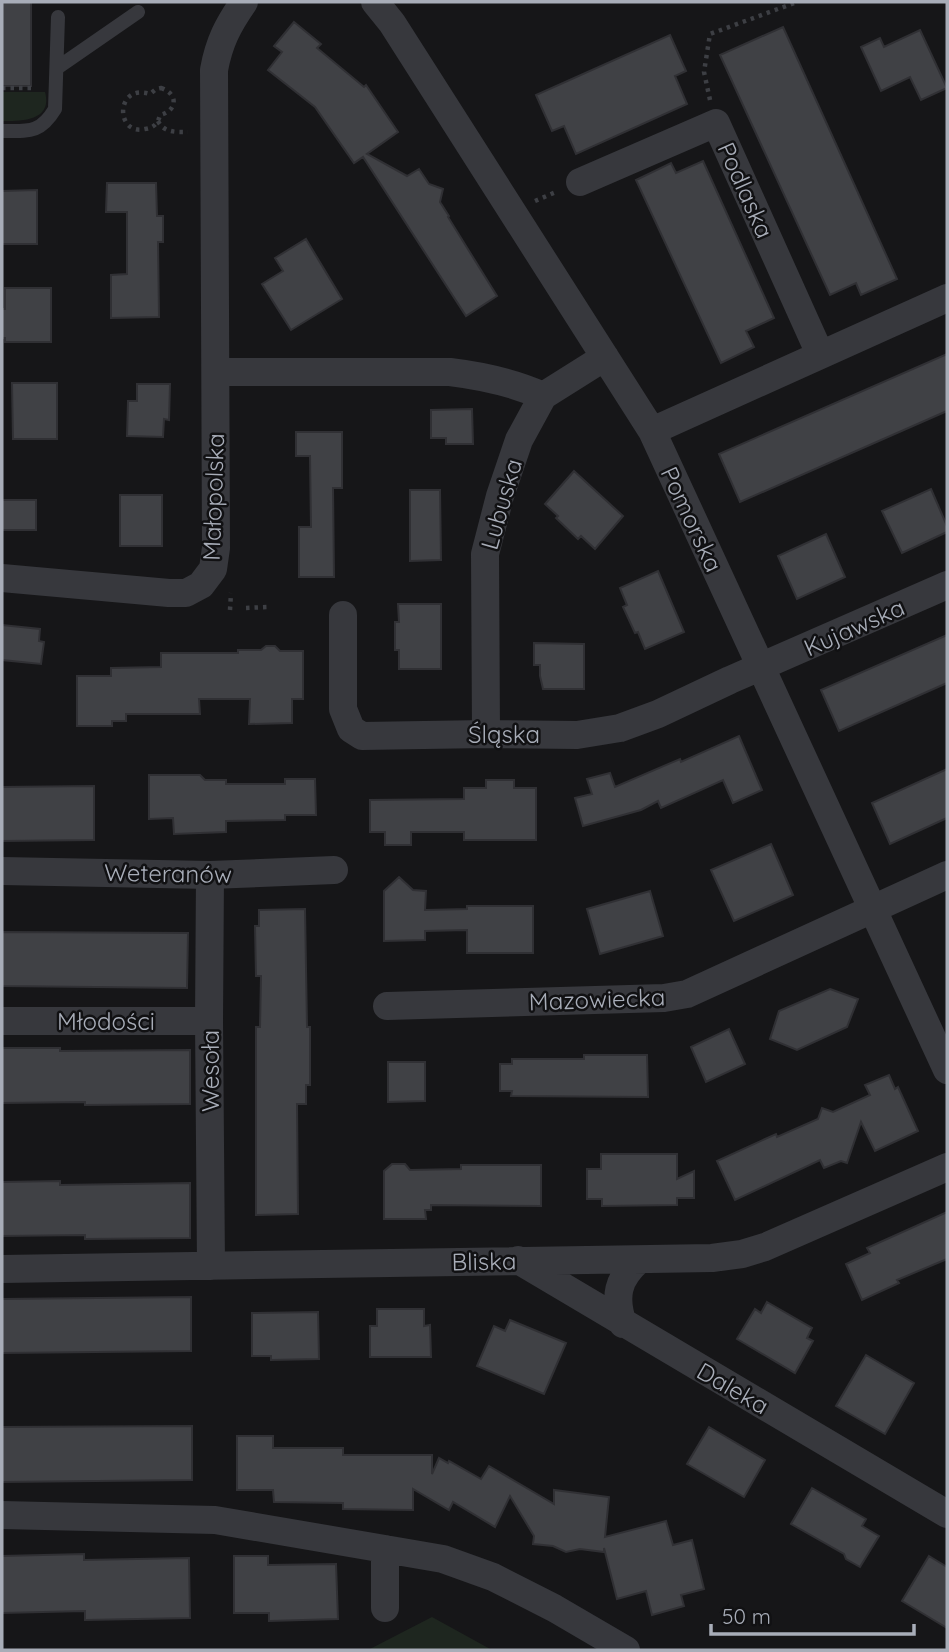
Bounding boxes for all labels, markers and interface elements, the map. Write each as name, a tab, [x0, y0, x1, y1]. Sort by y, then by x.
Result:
street label: Podlaska	[712, 137, 780, 243]
street label: Małopolska	[196, 433, 230, 561]
street label: Lubuska	[474, 455, 528, 553]
street label: Pomorska	[655, 462, 729, 576]
street label: Kujawska	[799, 592, 909, 662]
street label: Śląska	[468, 719, 540, 749]
street label: Weteranów	[104, 857, 232, 889]
street label: Mazowiecka	[528, 982, 666, 1016]
street label: Młodości	[57, 1006, 155, 1036]
street label: Wesoła	[195, 1030, 225, 1112]
street label: Bliska	[451, 1245, 517, 1277]
street label: Daleka	[692, 1356, 774, 1420]
scale bar	[711, 1592, 914, 1636]
text: 50 m	[722, 1603, 771, 1629]

